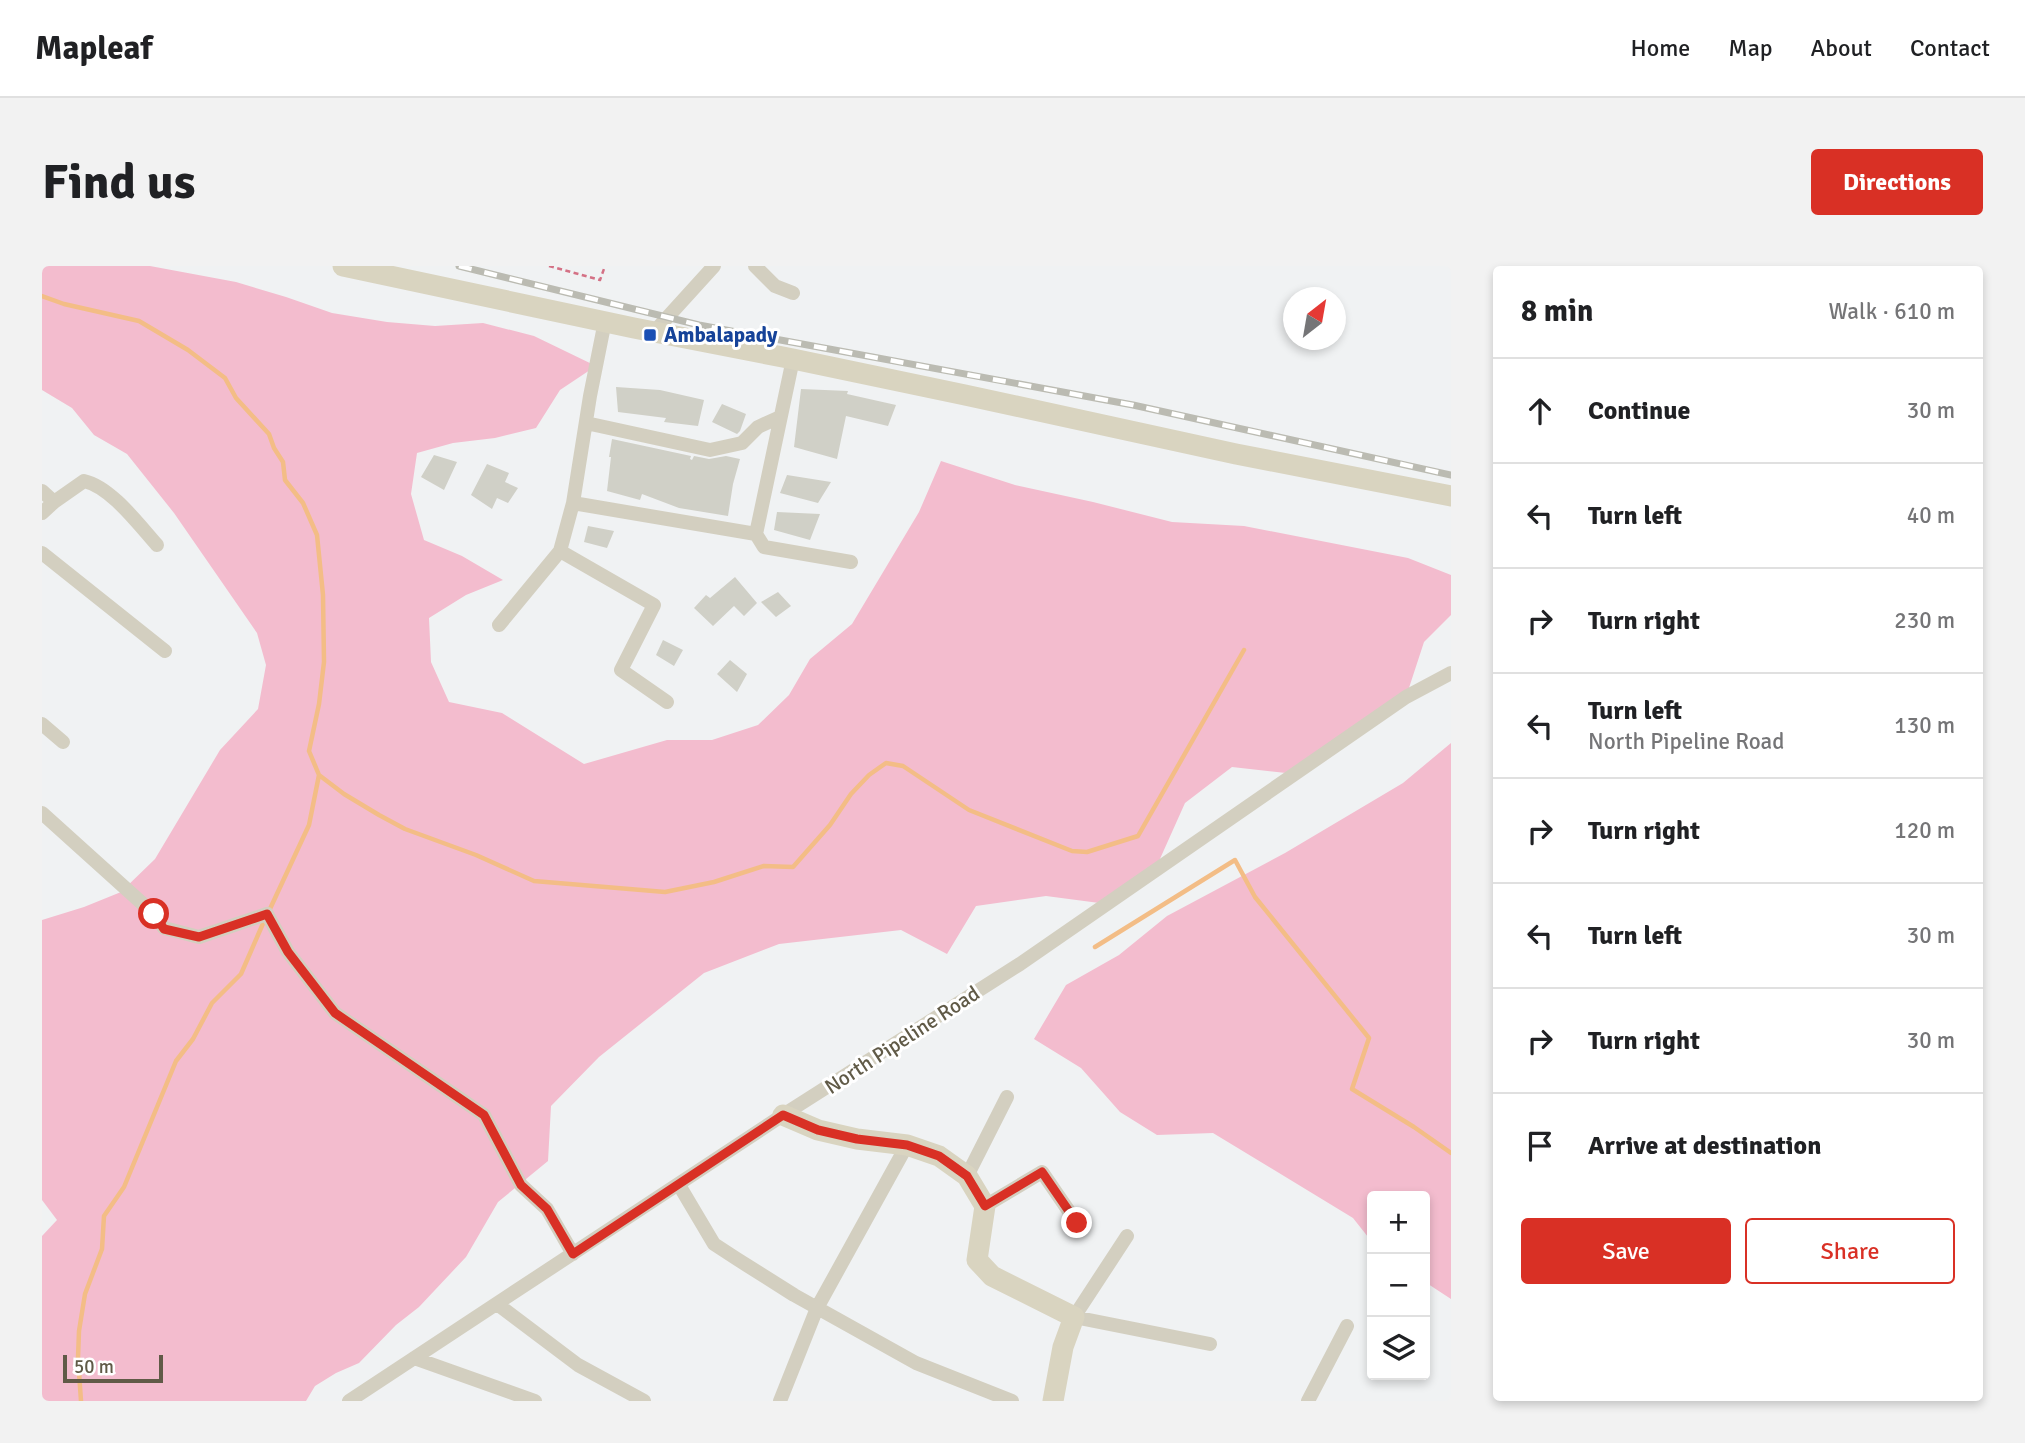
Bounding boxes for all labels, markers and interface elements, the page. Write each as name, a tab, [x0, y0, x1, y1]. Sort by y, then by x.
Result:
text: Mapleaf	[35, 28, 152, 69]
text: Home	[1630, 33, 1690, 63]
text: Map	[1728, 33, 1773, 63]
text: About	[1811, 33, 1872, 63]
text: Contact	[1910, 33, 1990, 63]
button: Directions	[1811, 149, 1983, 215]
text: Find us	[42, 152, 195, 212]
north arrow	[1283, 287, 1346, 350]
text: 8 min	[1521, 293, 1593, 330]
text: Walk · 610 m	[1829, 297, 1955, 326]
place label: Ambalapady	[664, 322, 778, 348]
marker: Ambalapady	[642, 327, 658, 343]
icon: ahead	[1521, 392, 1559, 430]
text: Continue	[1588, 395, 1690, 427]
text: 30 m	[1907, 396, 1955, 425]
icon: left	[1521, 497, 1559, 535]
text: Turn left	[1588, 500, 1682, 532]
text: 40 m	[1907, 501, 1955, 530]
icon: right	[1521, 602, 1559, 640]
text: Turn right	[1588, 605, 1700, 637]
text: 230 m	[1894, 606, 1955, 635]
text: Turn left	[1588, 695, 1682, 727]
icon: left	[1521, 707, 1559, 745]
text: 130 m	[1894, 711, 1955, 740]
text: North Pipeline Road	[1588, 727, 1784, 756]
icon: right	[1521, 812, 1559, 850]
text: Turn right	[1588, 815, 1700, 847]
text: 120 m	[1894, 816, 1955, 845]
route start	[138, 898, 169, 929]
icon: left	[1521, 917, 1559, 955]
text: Turn left	[1588, 920, 1682, 952]
text: 30 m	[1907, 921, 1955, 950]
street label: North Pipeline Road	[820, 980, 984, 1100]
icon: right	[1521, 1022, 1559, 1060]
text: Turn right	[1588, 1025, 1700, 1057]
text: 30 m	[1907, 1026, 1955, 1055]
icon: arrive	[1521, 1127, 1559, 1165]
text: Arrive at destination	[1588, 1130, 1821, 1162]
map controls	[1367, 1191, 1430, 1380]
button: +	[1367, 1191, 1430, 1254]
route end	[1061, 1207, 1092, 1238]
button: Save	[1521, 1218, 1731, 1284]
button: Share	[1745, 1218, 1955, 1284]
button: −	[1367, 1254, 1430, 1317]
button: layers	[1367, 1317, 1430, 1380]
scale bar	[63, 1352, 163, 1384]
text: 50 m	[74, 1355, 114, 1379]

